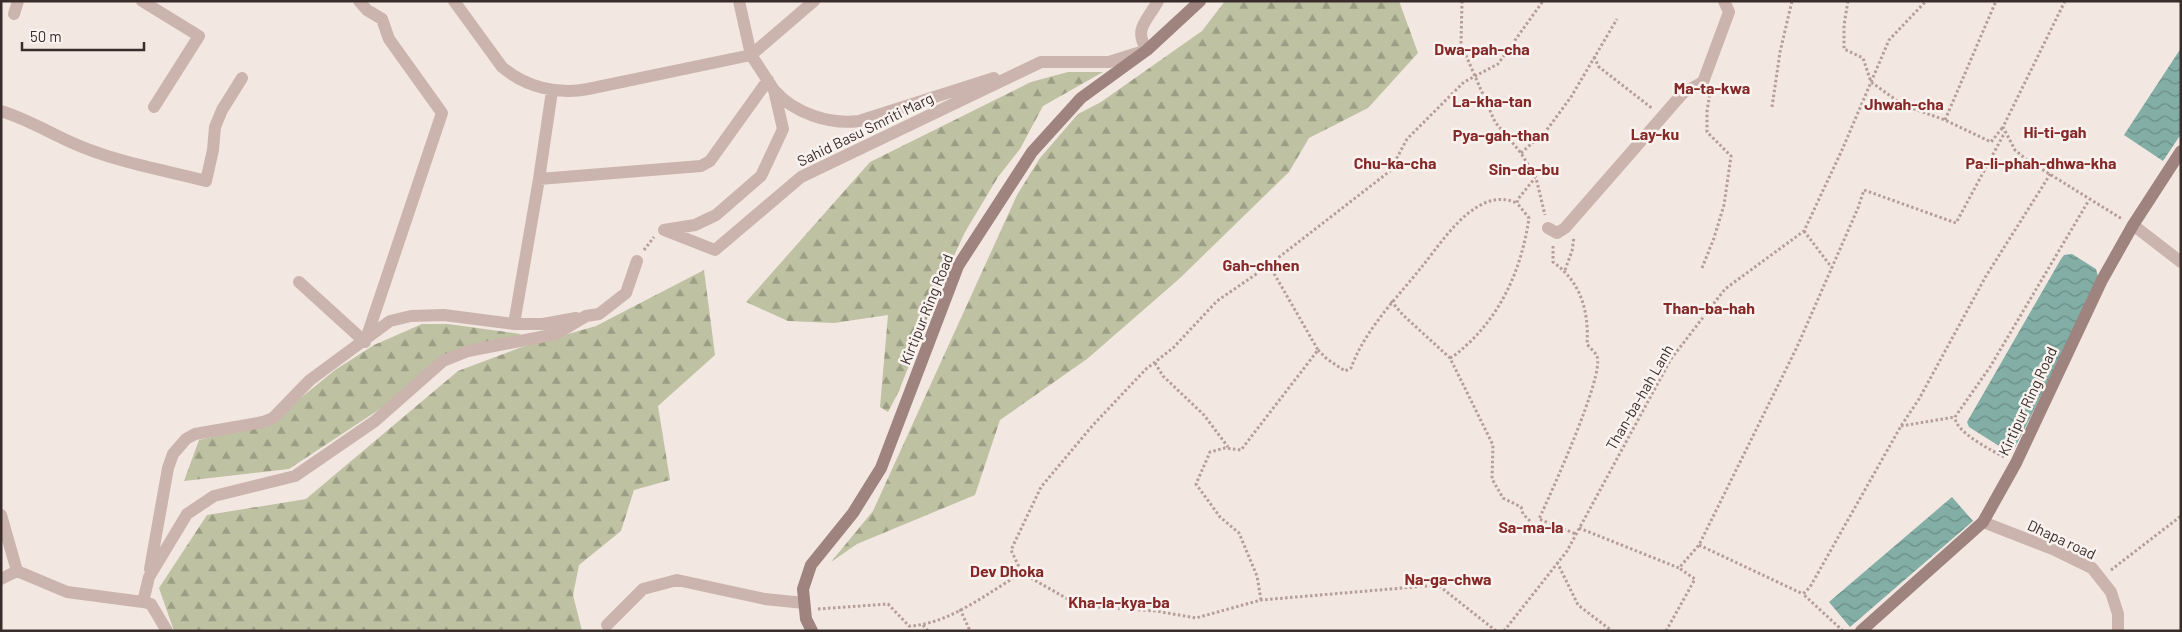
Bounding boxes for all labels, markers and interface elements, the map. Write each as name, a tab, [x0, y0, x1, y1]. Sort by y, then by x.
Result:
scale bar	[22, 20, 145, 52]
text: 50 m	[30, 27, 62, 45]
district label: Dwa-pah-cha	[1434, 39, 1530, 58]
district label: Ma-ta-kwa	[1674, 78, 1750, 97]
street label: Sahid Basu Smriti Marg	[794, 88, 936, 170]
district label: La-kha-tan	[1452, 91, 1532, 110]
district label: Jhwah-cha	[1864, 94, 1944, 113]
district label: Hi-ti-gah	[2023, 122, 2087, 141]
district label: Lay-ku	[1631, 124, 1679, 143]
district label: Pya-gah-than	[1453, 125, 1549, 144]
district label: Chu-ka-cha	[1354, 153, 1436, 172]
district label: Pa-li-phah-dhwa-kha	[1966, 153, 2116, 172]
district label: Sin-da-bu	[1489, 159, 1559, 178]
street label: Kirtipur Ring Road	[896, 251, 956, 367]
district label: Gah-chhen	[1223, 255, 1299, 274]
district label: Than-ba-hah	[1663, 298, 1755, 317]
street label: Than-ba-hah Lanh	[1601, 341, 1677, 453]
street label: Kirtipur Ring Road	[1994, 344, 2060, 458]
street label: Dhapa road	[2025, 515, 2099, 563]
district label: Sa-ma-la	[1498, 517, 1564, 536]
district label: Dev Dhoka	[970, 561, 1044, 580]
district label: Na-ga-chwa	[1404, 569, 1492, 588]
district label: Kha-la-kya-ba	[1068, 592, 1170, 611]

